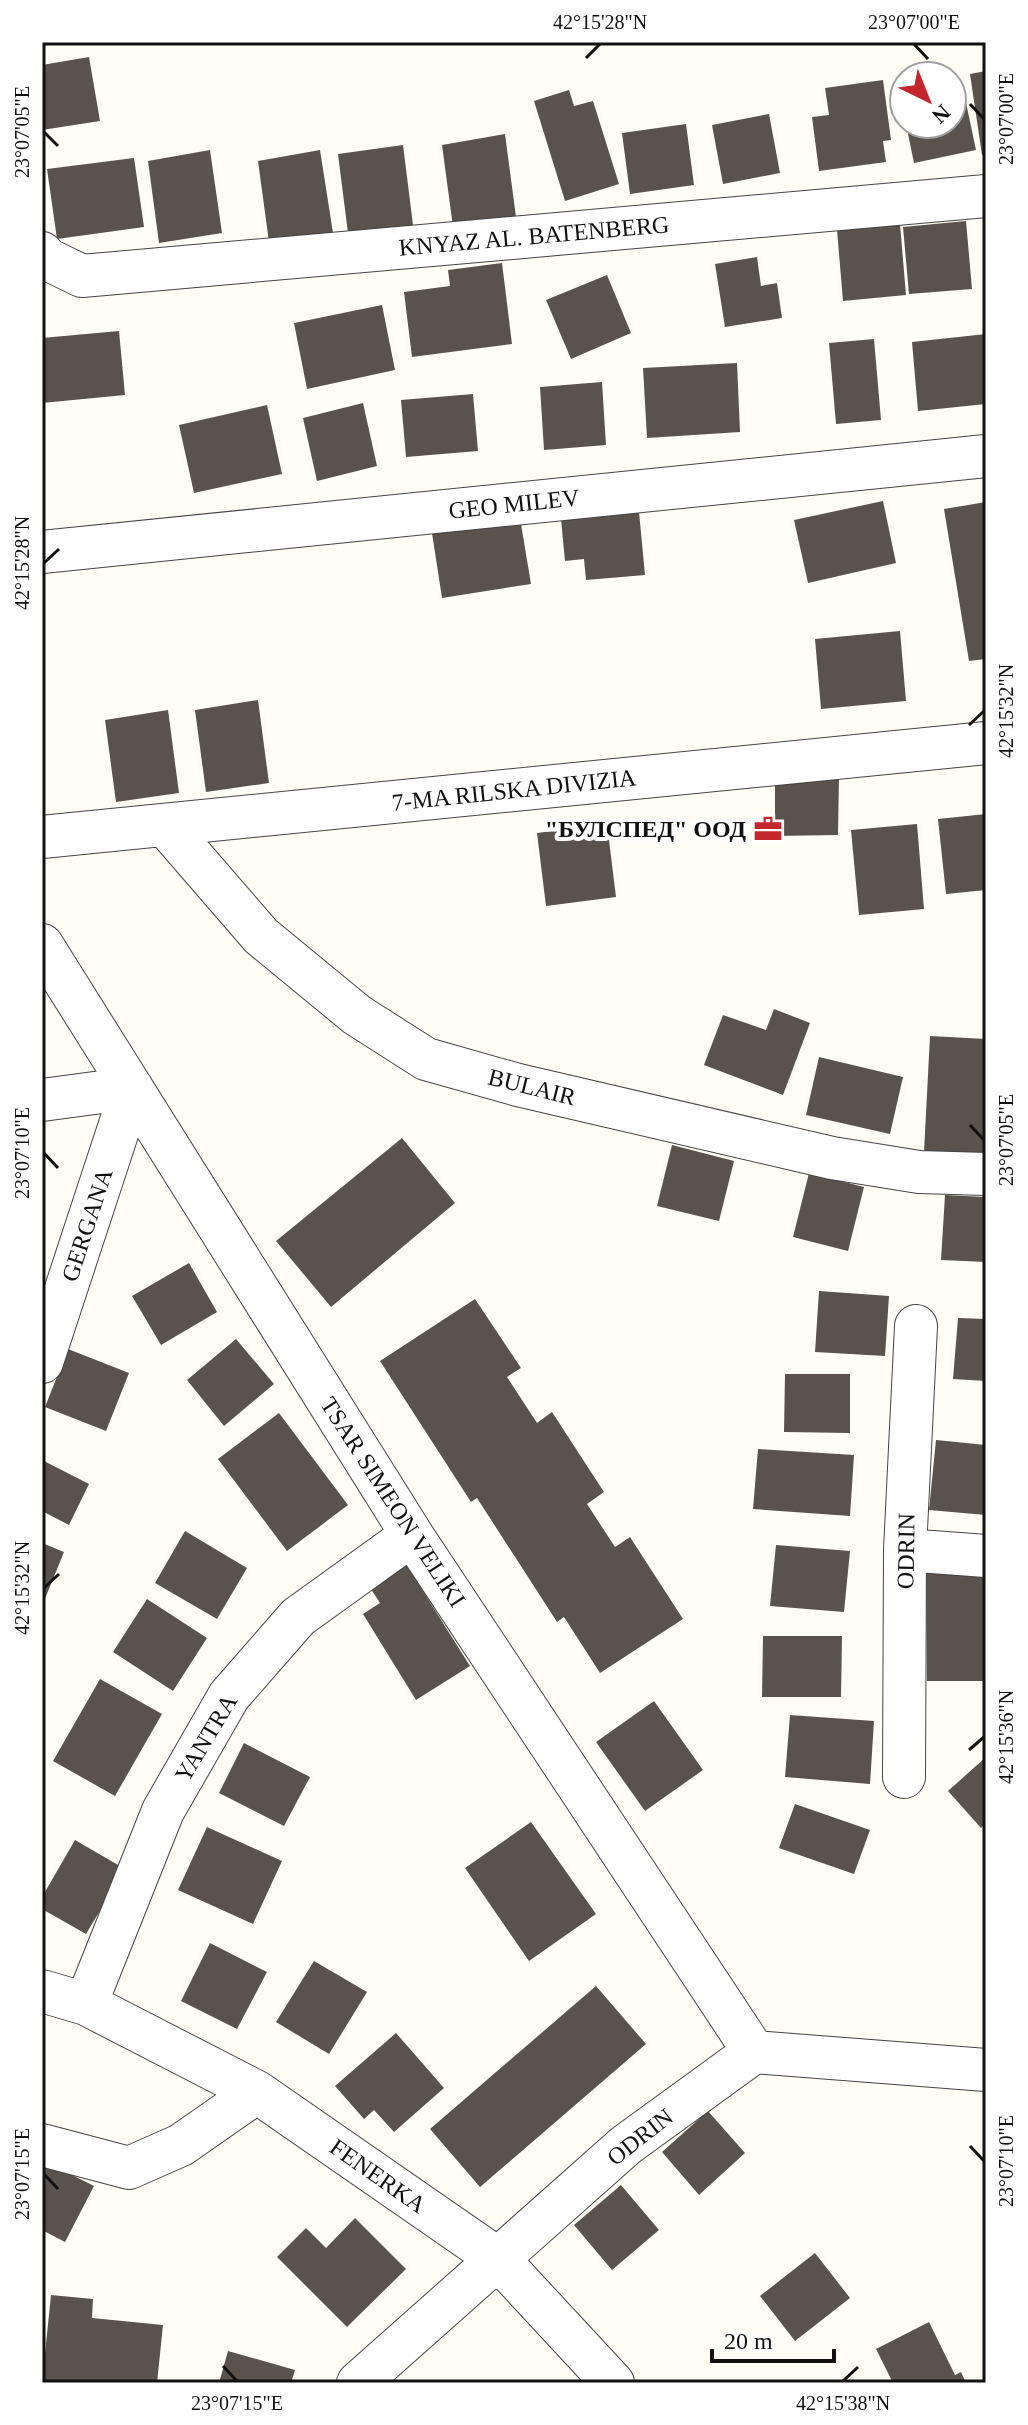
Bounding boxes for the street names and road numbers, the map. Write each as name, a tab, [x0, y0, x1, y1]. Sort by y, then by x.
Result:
street label: KNYAZ AL. BATENBERG	[398, 211, 670, 261]
street label: GEO MILEV	[447, 484, 581, 524]
street label: 7-MA RILSKA DIVIZIA	[391, 764, 638, 816]
street label: BULAIR	[486, 1064, 578, 1110]
street label: GERGANA	[57, 1165, 118, 1285]
street label: TSAR SIMEON VELIKI	[315, 1392, 471, 1612]
street label: ODRIN	[892, 1513, 920, 1589]
street label: YANTRA	[170, 1689, 243, 1786]
street label: ODRIN	[602, 2103, 678, 2171]
street label: FENERKA	[325, 2134, 431, 2219]

